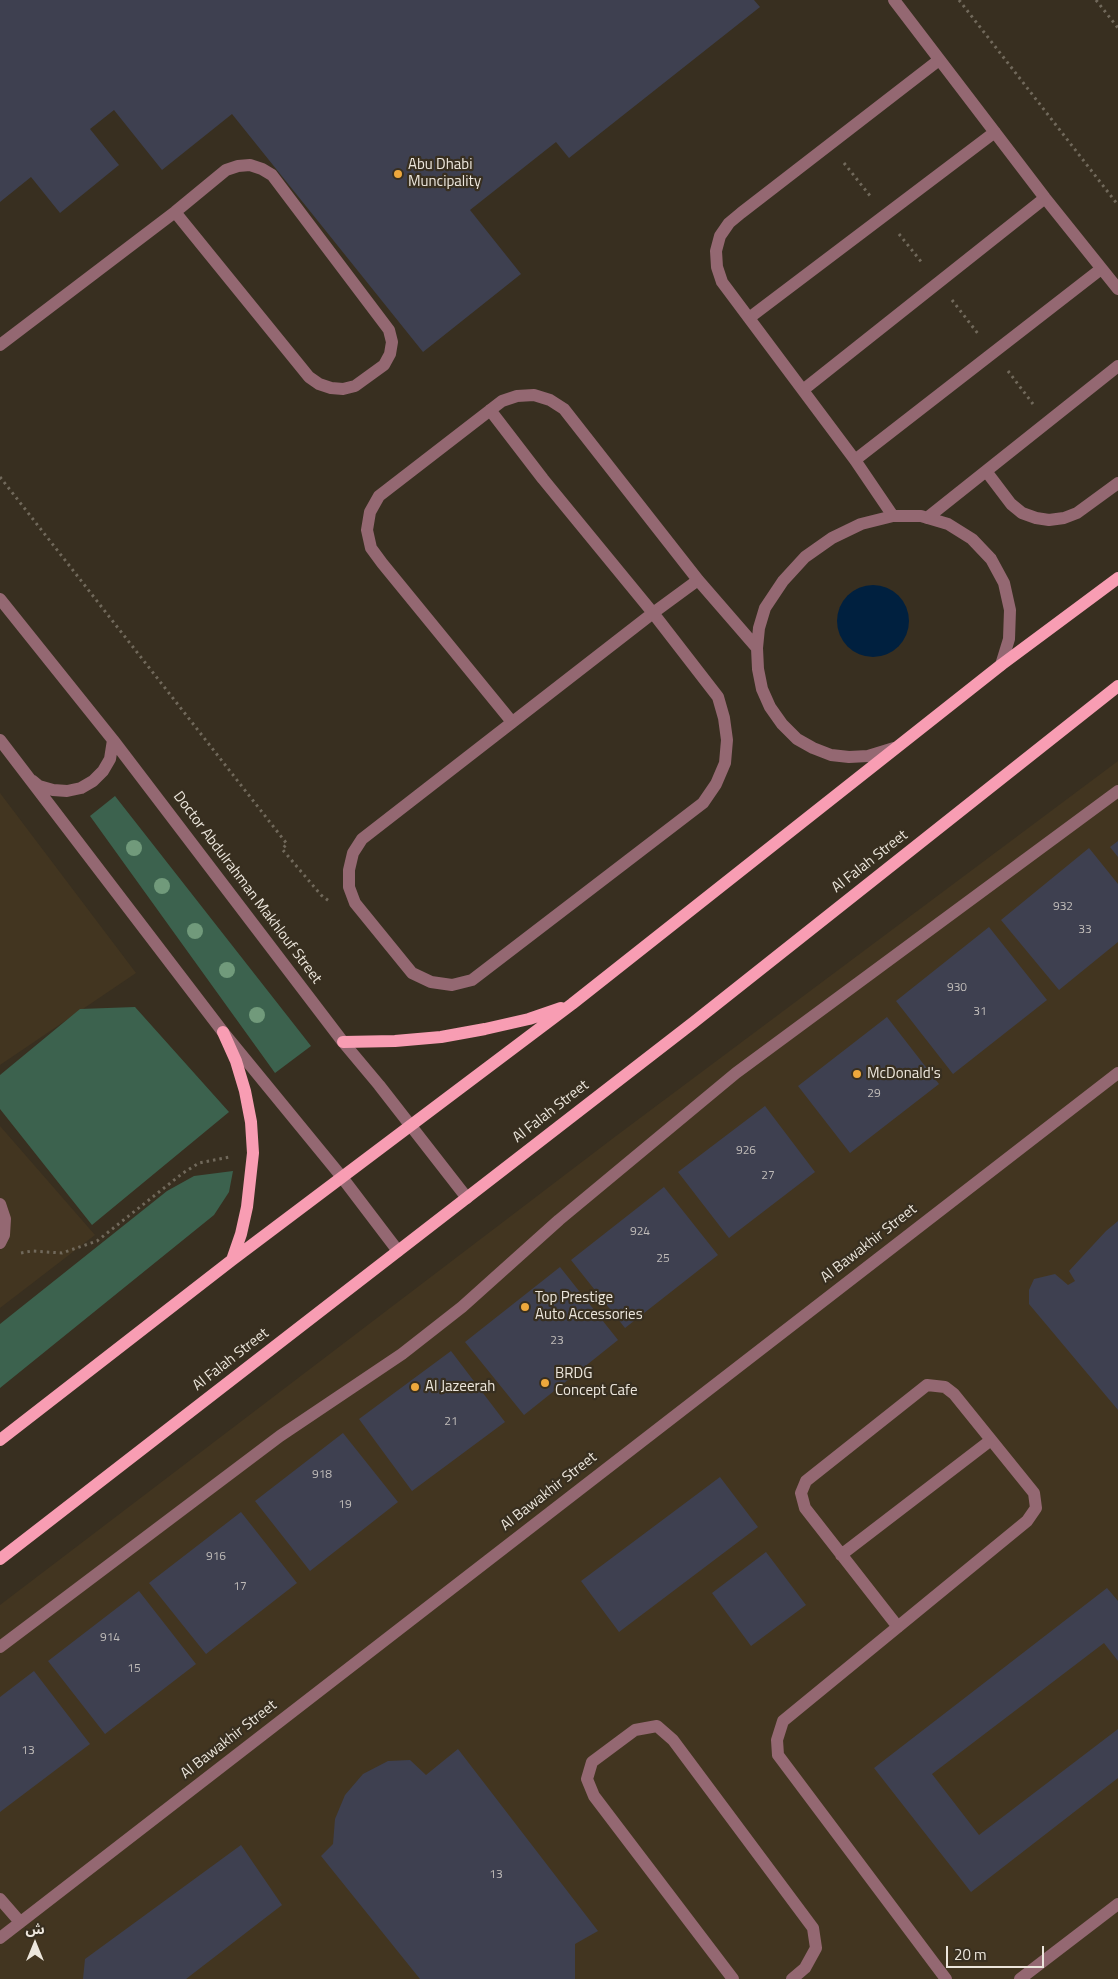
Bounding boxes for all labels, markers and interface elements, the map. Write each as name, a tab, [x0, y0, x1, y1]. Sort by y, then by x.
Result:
place label: Abu Dhabi Muncipality	[408, 156, 481, 191]
marker: Abu Dhabi Muncipality	[392, 168, 404, 180]
street label: Doctor Abdulrahman Makhlouf Street	[169, 788, 325, 988]
street label: Al Falah Street	[828, 827, 912, 897]
house number: 932	[1053, 900, 1073, 914]
house number: 33	[1078, 923, 1092, 937]
house number: 930	[947, 981, 967, 995]
house number: 31	[973, 1005, 987, 1019]
place label: McDonald's	[867, 1065, 941, 1083]
marker: McDonald's	[851, 1068, 863, 1080]
street label: Al Falah Street	[509, 1077, 593, 1147]
house number: 29	[867, 1087, 881, 1101]
house number: 926	[736, 1144, 756, 1158]
house number: 27	[761, 1169, 775, 1183]
street label: Al Bawakhir Street	[817, 1201, 921, 1287]
house number: 924	[630, 1225, 650, 1239]
house number: 25	[656, 1252, 670, 1266]
place label: Top Prestige Auto Accessories	[535, 1289, 643, 1324]
marker: Top Prestige Auto Accessories	[519, 1301, 531, 1313]
street label: Al Falah Street	[189, 1325, 273, 1395]
house number: 23	[550, 1334, 564, 1348]
place label: BRDG Concept Cafe	[555, 1365, 638, 1400]
marker: BRDG Concept Cafe	[539, 1377, 551, 1389]
place label: Al Jazeerah	[425, 1378, 495, 1396]
marker: Al Jazeerah	[409, 1381, 421, 1393]
house number: 21	[444, 1415, 458, 1429]
street label: Al Bawakhir Street	[497, 1449, 601, 1535]
house number: 918	[312, 1468, 332, 1482]
house number: 19	[338, 1498, 352, 1512]
house number: 916	[206, 1550, 226, 1564]
house number: 17	[233, 1580, 247, 1594]
house number: 914	[100, 1631, 120, 1645]
house number: 15	[127, 1662, 141, 1676]
street label: Al Bawakhir Street	[177, 1697, 281, 1783]
house number: 13	[21, 1744, 35, 1758]
house number: 13	[489, 1868, 503, 1882]
text: ش	[25, 1918, 45, 1939]
north arrow	[10, 1919, 60, 1969]
scale bar	[948, 1936, 1046, 1968]
text: 20 m	[954, 1943, 987, 1966]

